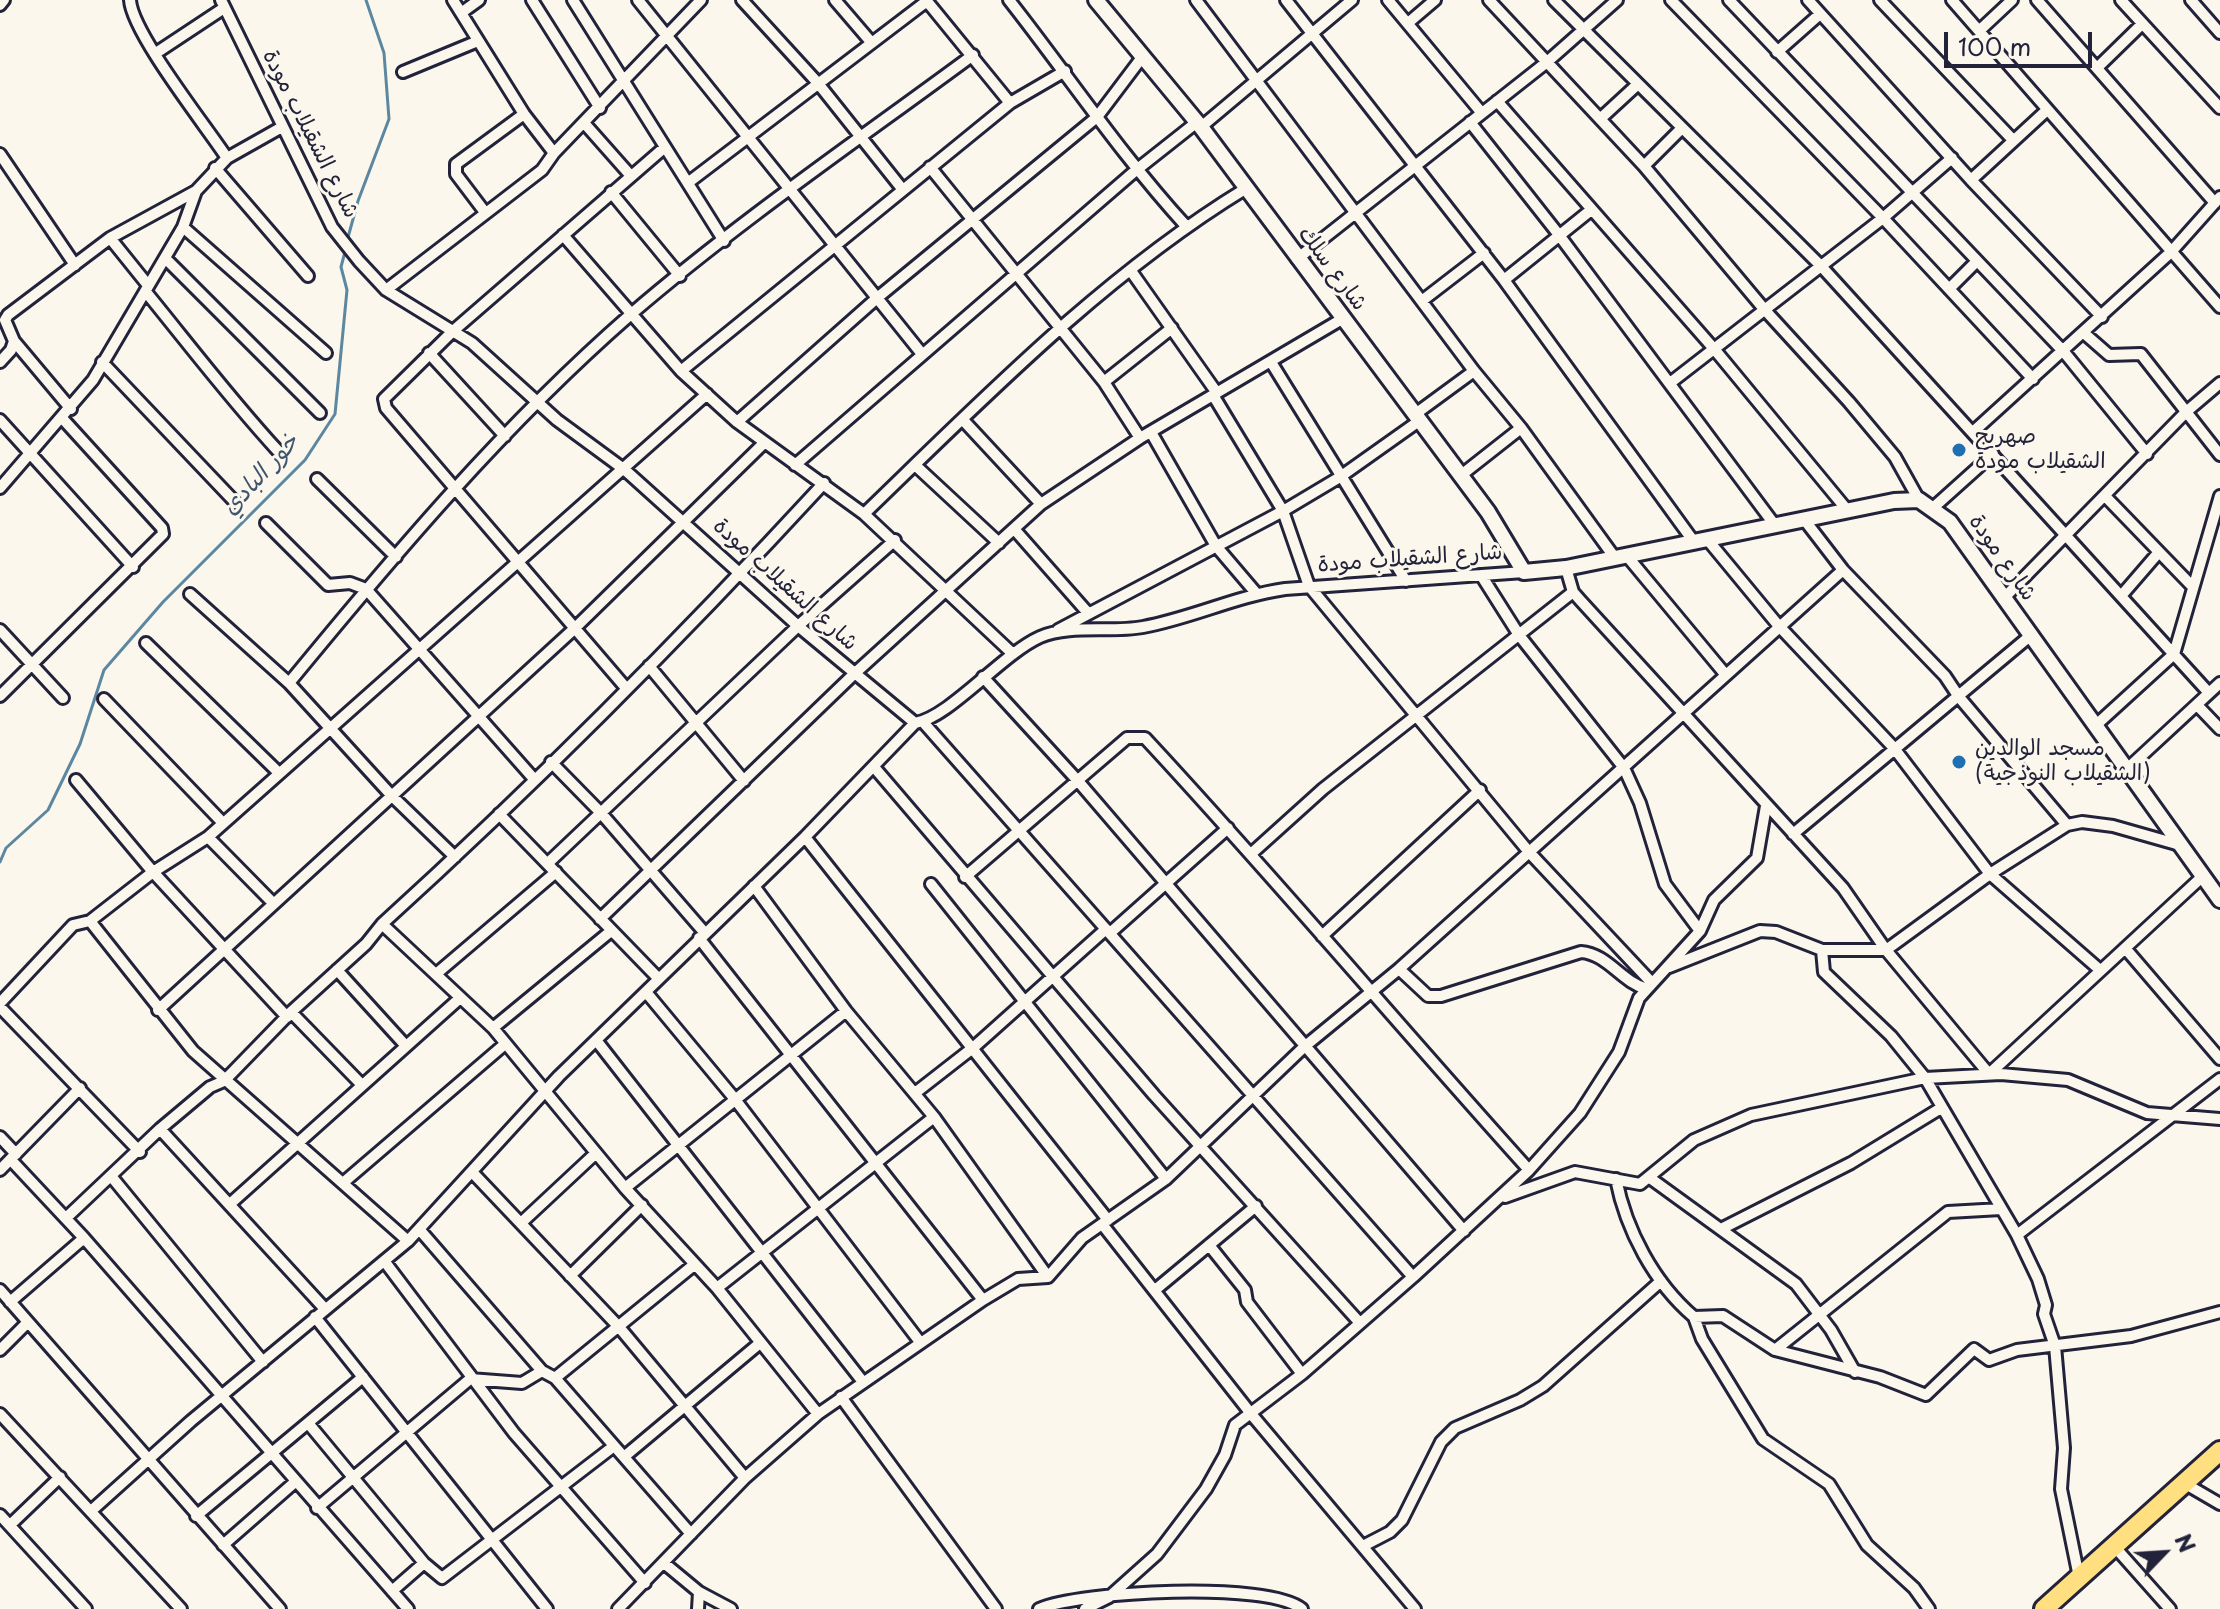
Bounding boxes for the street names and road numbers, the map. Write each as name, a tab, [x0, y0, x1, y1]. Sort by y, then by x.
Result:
street label: شارع الشقيلاب مودة	[256, 45, 364, 223]
street label: شارع سلك	[1292, 222, 1372, 316]
street label: شارع مودة	[1963, 510, 2041, 606]
street label: شارع الشقيلاب مودة	[707, 513, 863, 657]
street label: شارع الشقيلاب مودة	[1317, 539, 1503, 579]

